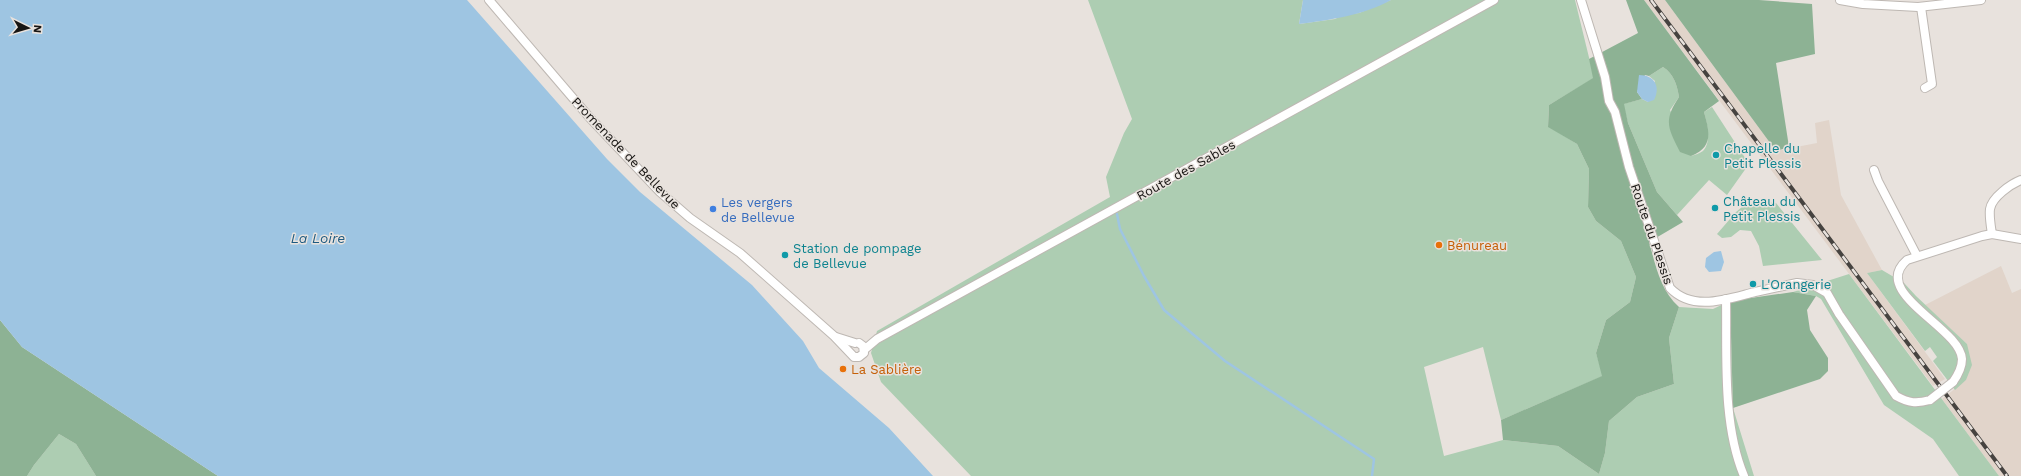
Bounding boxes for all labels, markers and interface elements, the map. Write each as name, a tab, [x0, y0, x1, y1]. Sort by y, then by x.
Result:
north arrow	[8, 8, 48, 48]
text: N	[31, 24, 44, 33]
street label: Promenade de Bellevue	[569, 94, 683, 212]
street label: Route des Sables	[1134, 137, 1238, 203]
place label: Chapelle du Petit Plessis	[1724, 141, 1801, 171]
marker: Chapelle du Petit Plessis	[1711, 150, 1721, 160]
street label: Route du Plessis	[1628, 182, 1676, 287]
place label: Château du Petit Plessis	[1723, 194, 1800, 224]
place label: Les vergers de Bellevue	[721, 195, 795, 225]
marker: Château du Petit Plessis	[1710, 203, 1720, 213]
marker: Les vergers de Bellevue	[708, 204, 718, 214]
water label: La Loire	[291, 230, 345, 246]
place label: Bénureau	[1447, 238, 1507, 253]
marker: Bénureau	[1434, 240, 1444, 250]
place label: Station de pompage de Bellevue	[793, 241, 921, 271]
marker: Station de pompage de Bellevue	[780, 250, 790, 260]
place label: L'Orangerie	[1761, 277, 1831, 292]
marker: L'Orangerie	[1748, 279, 1758, 289]
place label: La Sablière	[851, 362, 922, 377]
marker: La Sablière	[838, 364, 848, 374]

